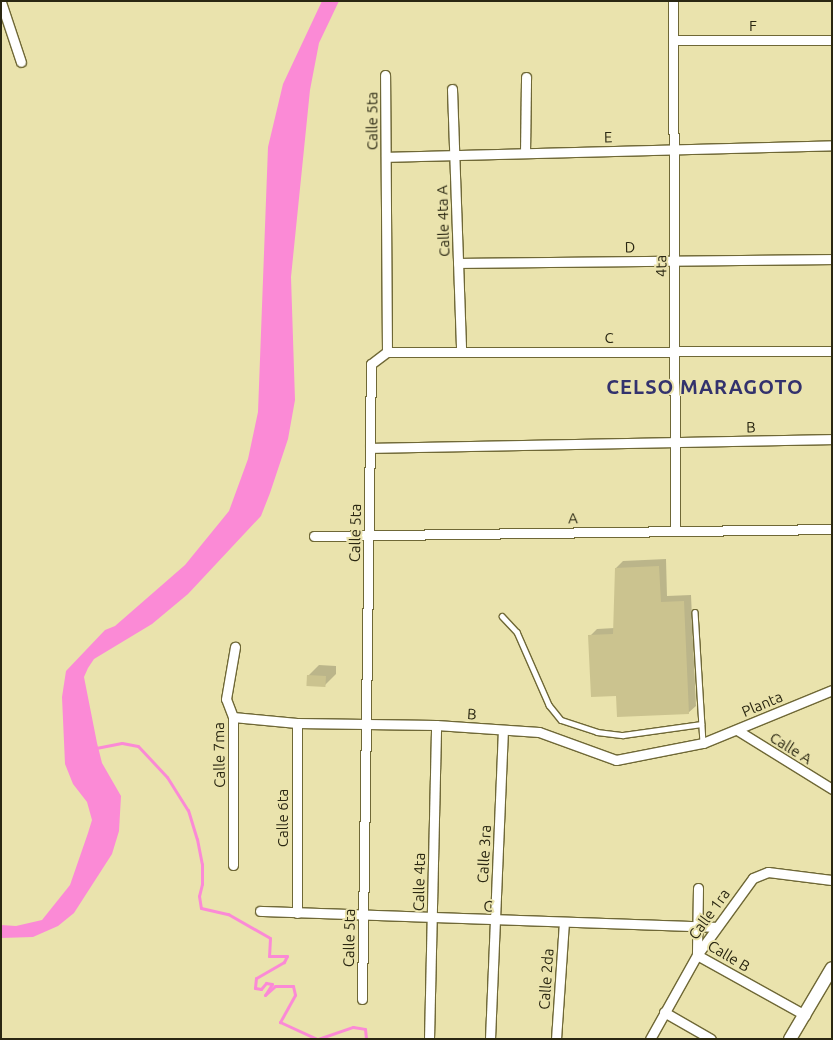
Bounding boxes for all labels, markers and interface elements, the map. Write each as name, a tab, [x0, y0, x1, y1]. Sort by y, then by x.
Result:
street label: F	[749, 17, 757, 35]
street label: Calle 5ta	[363, 92, 381, 150]
street label: E	[604, 128, 612, 146]
street label: Calle 4ta A	[433, 185, 453, 257]
street label: D	[625, 238, 635, 256]
street label: 4ta	[652, 255, 670, 277]
street label: C	[604, 329, 614, 347]
district label: CELSO MARAGOTO	[604, 374, 806, 398]
street label: B	[746, 418, 756, 436]
street label: Calle 5ta	[345, 504, 365, 562]
street label: A	[568, 509, 578, 527]
street label: Planta	[739, 687, 785, 721]
street label: B	[467, 705, 477, 723]
street label: Calle 7ma	[209, 722, 229, 788]
street label: Calle A	[767, 728, 815, 768]
street label: Calle 6ta	[274, 789, 292, 847]
street label: Calle 3ra	[473, 824, 495, 884]
street label: Calle 4ta	[409, 853, 429, 911]
street label: Calle 1ra	[685, 885, 733, 943]
street label: C	[483, 897, 493, 915]
street label: Calle 5ta	[339, 909, 359, 967]
street label: Calle B	[705, 936, 753, 976]
street label: Calle 2da	[535, 948, 557, 1010]

